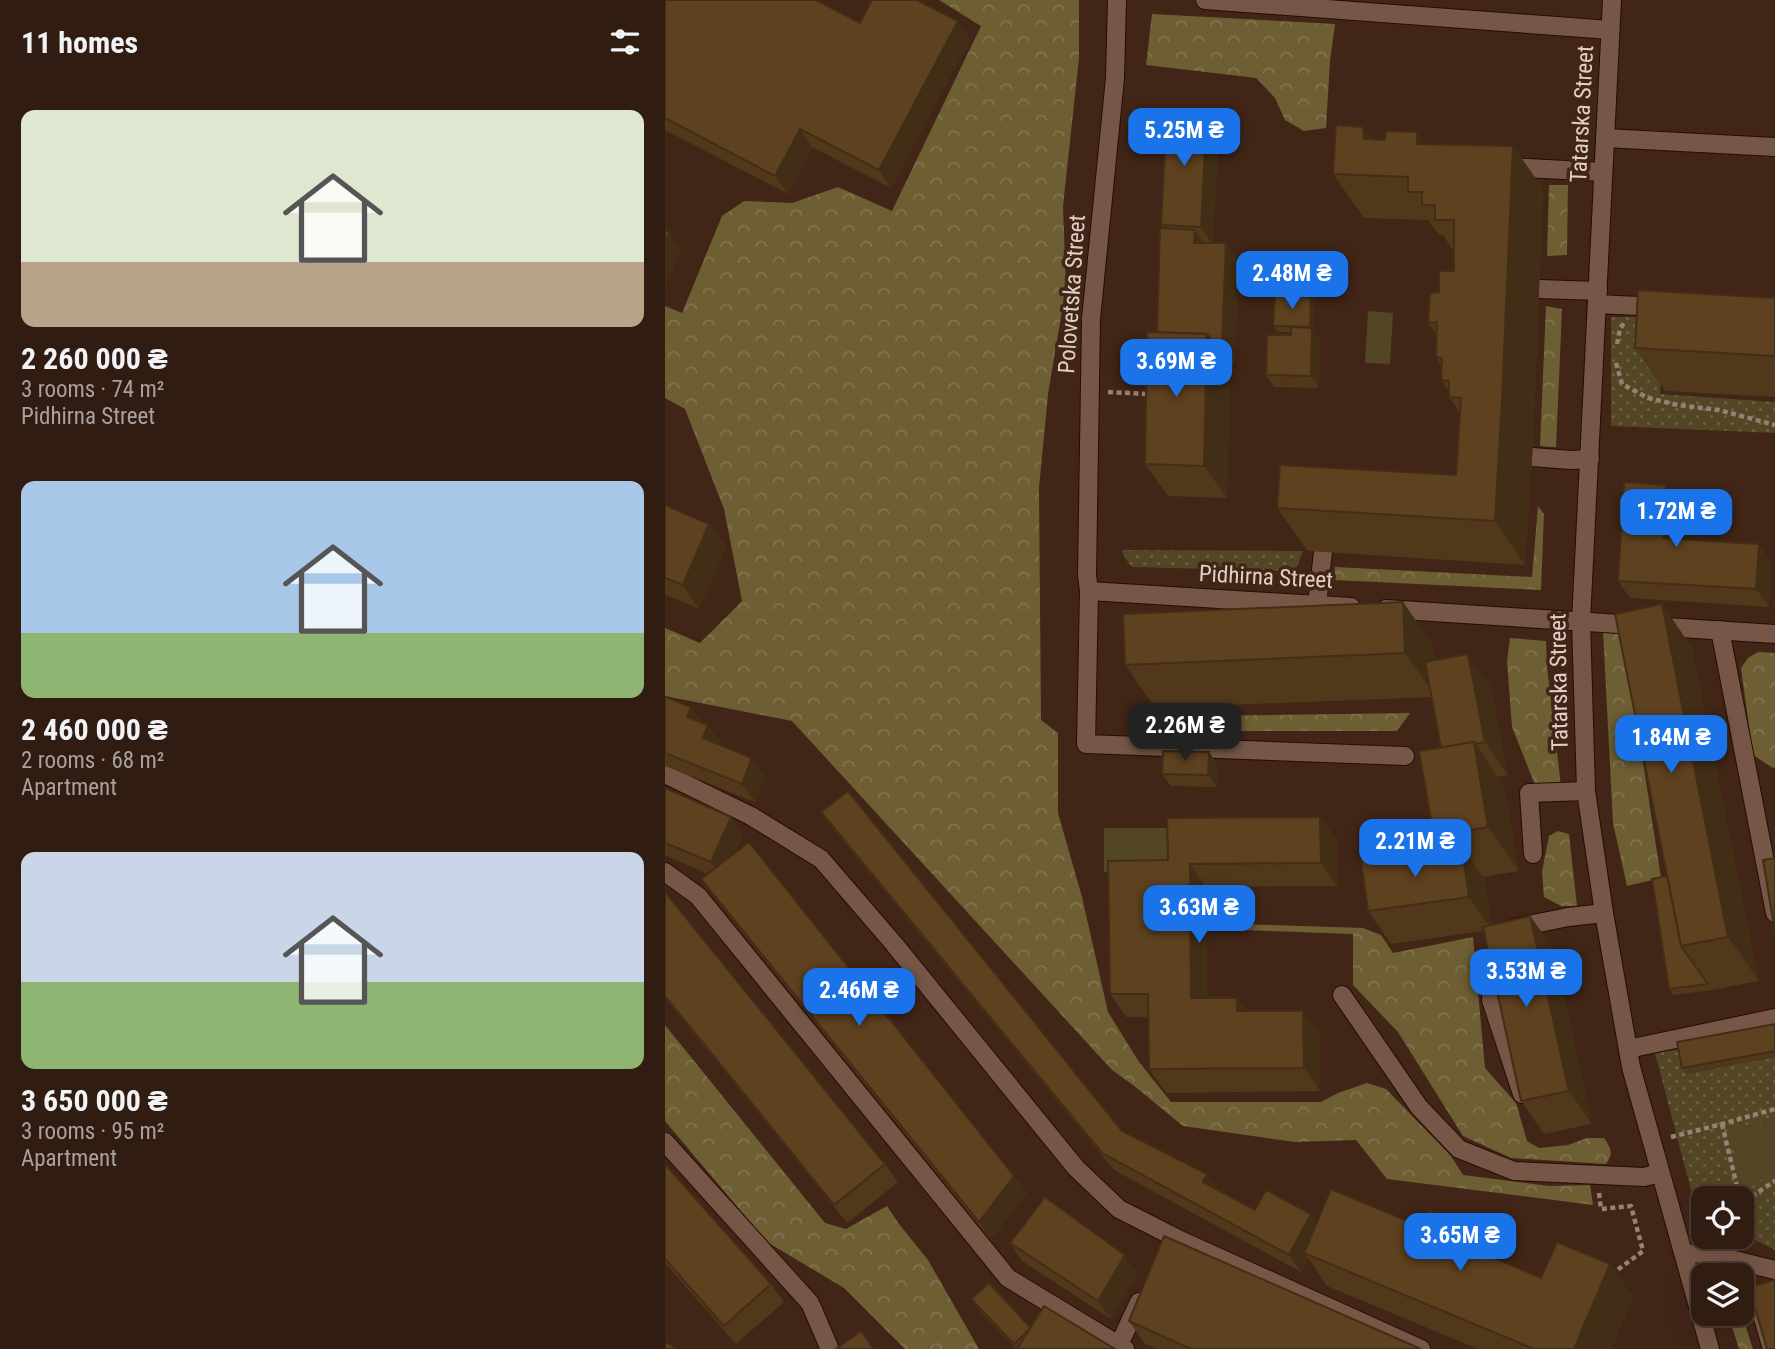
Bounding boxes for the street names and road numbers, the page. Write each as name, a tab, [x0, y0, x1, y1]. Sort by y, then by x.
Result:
street label: Tatarska Street	[1565, 45, 1599, 183]
street label: Polovetska Street	[1053, 214, 1091, 374]
street label: Pidhirna Street	[1198, 560, 1334, 594]
street label: Tatarska Street	[1544, 613, 1574, 751]

